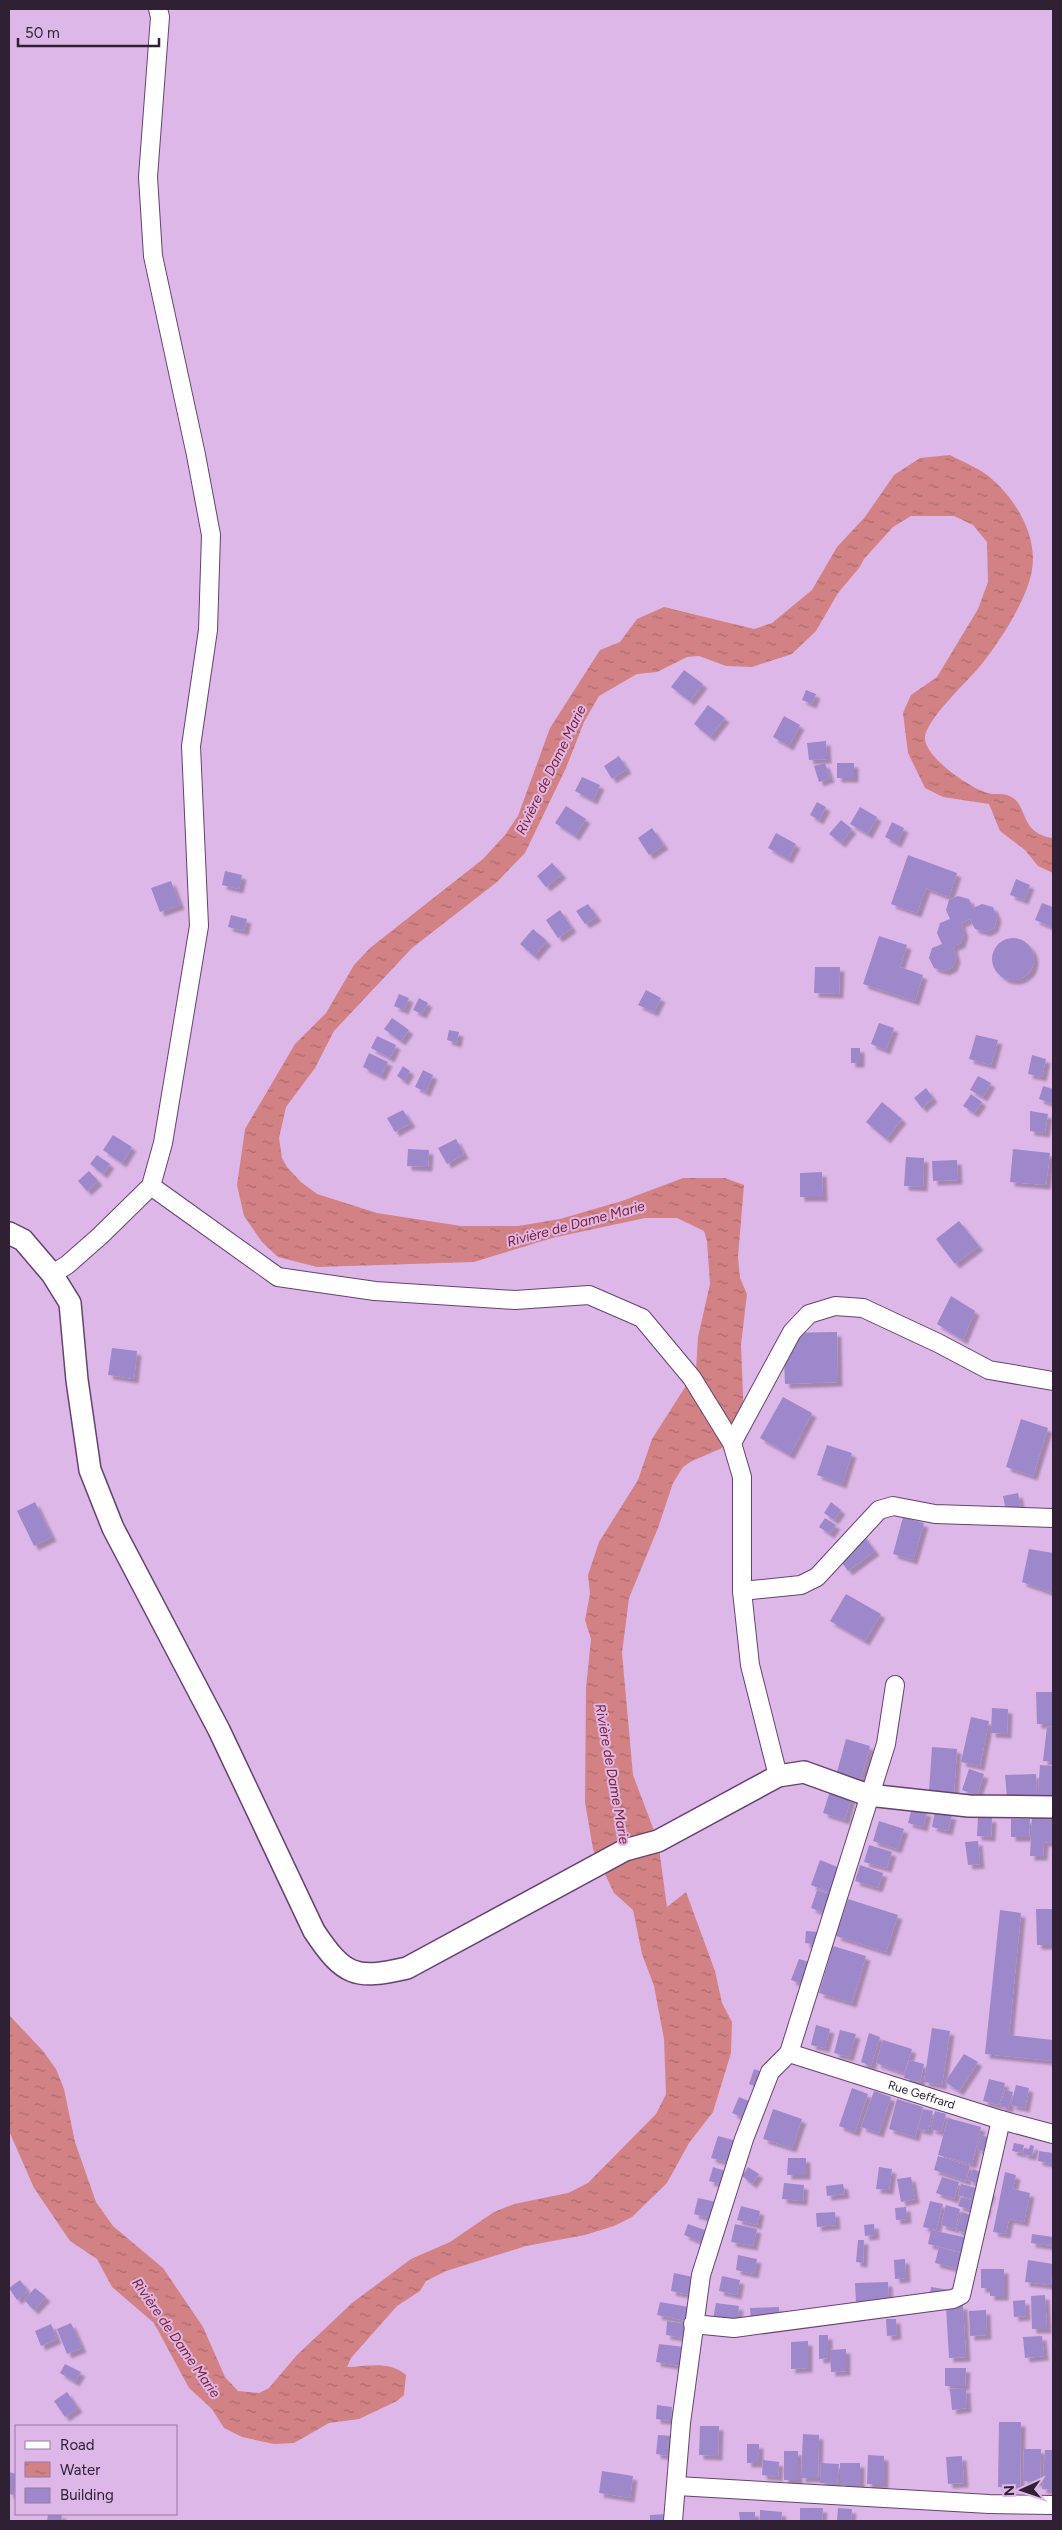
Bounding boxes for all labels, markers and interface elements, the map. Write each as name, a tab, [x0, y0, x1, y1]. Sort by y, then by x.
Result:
scale bar	[18, 15, 159, 47]
text: 50 m	[25, 24, 60, 42]
water label: Rivière de Dame Marie	[512, 702, 590, 838]
water label: Rivière de Dame Marie	[505, 1197, 647, 1251]
water label: Rivière de Dame Marie	[591, 1703, 633, 1846]
street label: Rue Geffrard	[886, 2078, 957, 2112]
water label: Rivière de Dame Marie	[128, 2275, 224, 2401]
legend	[15, 2425, 178, 2515]
text: Road	[60, 2436, 95, 2454]
text: Water	[60, 2461, 100, 2479]
north arrow	[997, 2465, 1047, 2515]
text: N	[1001, 2485, 1018, 2497]
text: Building	[60, 2486, 114, 2504]

